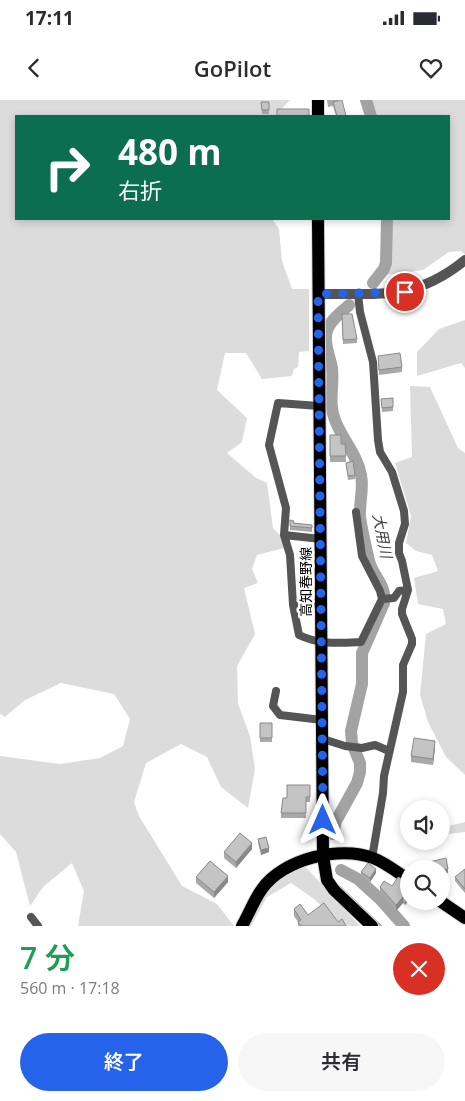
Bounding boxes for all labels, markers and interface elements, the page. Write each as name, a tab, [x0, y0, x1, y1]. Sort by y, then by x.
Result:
text: 17:11	[25, 5, 74, 31]
text: GoPilot	[194, 53, 271, 83]
icon: back	[20, 54, 48, 82]
icon: heart	[417, 54, 445, 82]
text: 480 m	[118, 128, 222, 175]
icon: right	[35, 135, 100, 200]
text: 右折	[118, 175, 162, 205]
pin	[384, 271, 426, 313]
icon: arrive	[391, 278, 419, 306]
water label: 大用川	[369, 512, 397, 562]
street label: 高知春野線	[296, 547, 315, 617]
position arrow	[296, 793, 348, 845]
map controls	[400, 800, 450, 910]
button: sound	[400, 800, 450, 850]
button: search	[400, 860, 450, 910]
text: 7 分	[20, 937, 75, 978]
button: close	[393, 943, 445, 995]
text: 560 m · 17:18	[20, 977, 120, 999]
button: 終了	[20, 1033, 228, 1091]
button: 共有	[238, 1033, 445, 1091]

